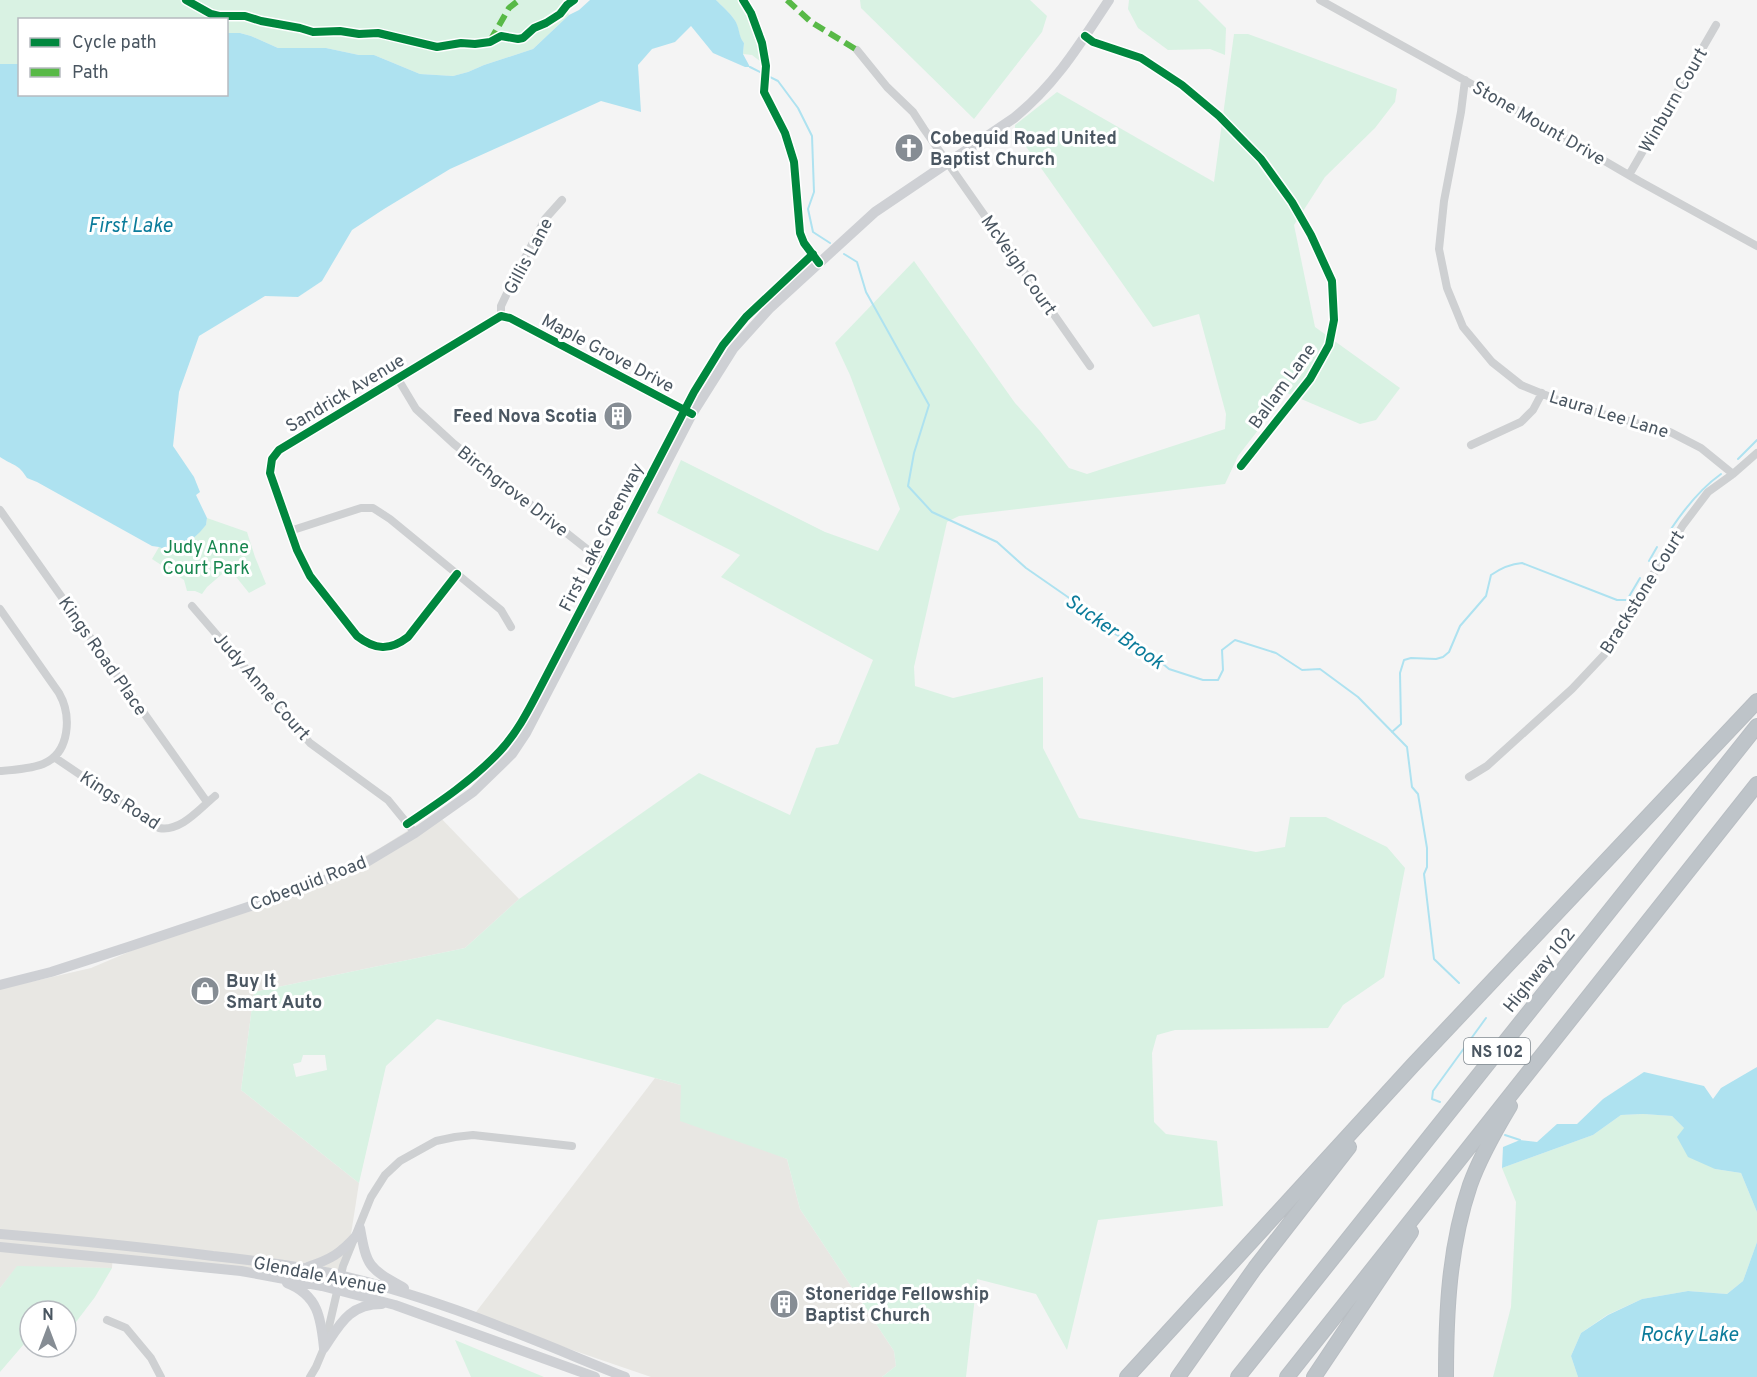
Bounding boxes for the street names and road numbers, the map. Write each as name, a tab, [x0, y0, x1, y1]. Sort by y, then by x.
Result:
street label: Winburn Court	[1635, 44, 1714, 157]
street label: Stone Mount Drive	[1468, 77, 1609, 172]
street label: McVeigh Court	[975, 211, 1061, 320]
street label: Gillis Lane	[500, 214, 559, 299]
street label: Maple Grove Drive	[537, 310, 678, 399]
street label: Ballam Lane	[1245, 340, 1322, 434]
street label: Sandrick Avenue	[282, 350, 409, 439]
street label: Laura Lee Lane	[1546, 386, 1671, 445]
street label: Birchgrove Drive	[452, 442, 572, 543]
street label: First Lake Greenway	[555, 460, 650, 616]
street label: Brackstone Court	[1596, 527, 1691, 659]
street label: Kings Road Place	[52, 593, 151, 721]
street label: Judy Anne Court	[208, 628, 314, 746]
street label: Kings Road	[75, 767, 164, 836]
street label: Cobequid Road	[247, 852, 370, 917]
street label: Highway 102	[1499, 924, 1581, 1018]
road number: NS 102	[1464, 1038, 1530, 1064]
street label: Glendale Avenue	[251, 1252, 388, 1301]

